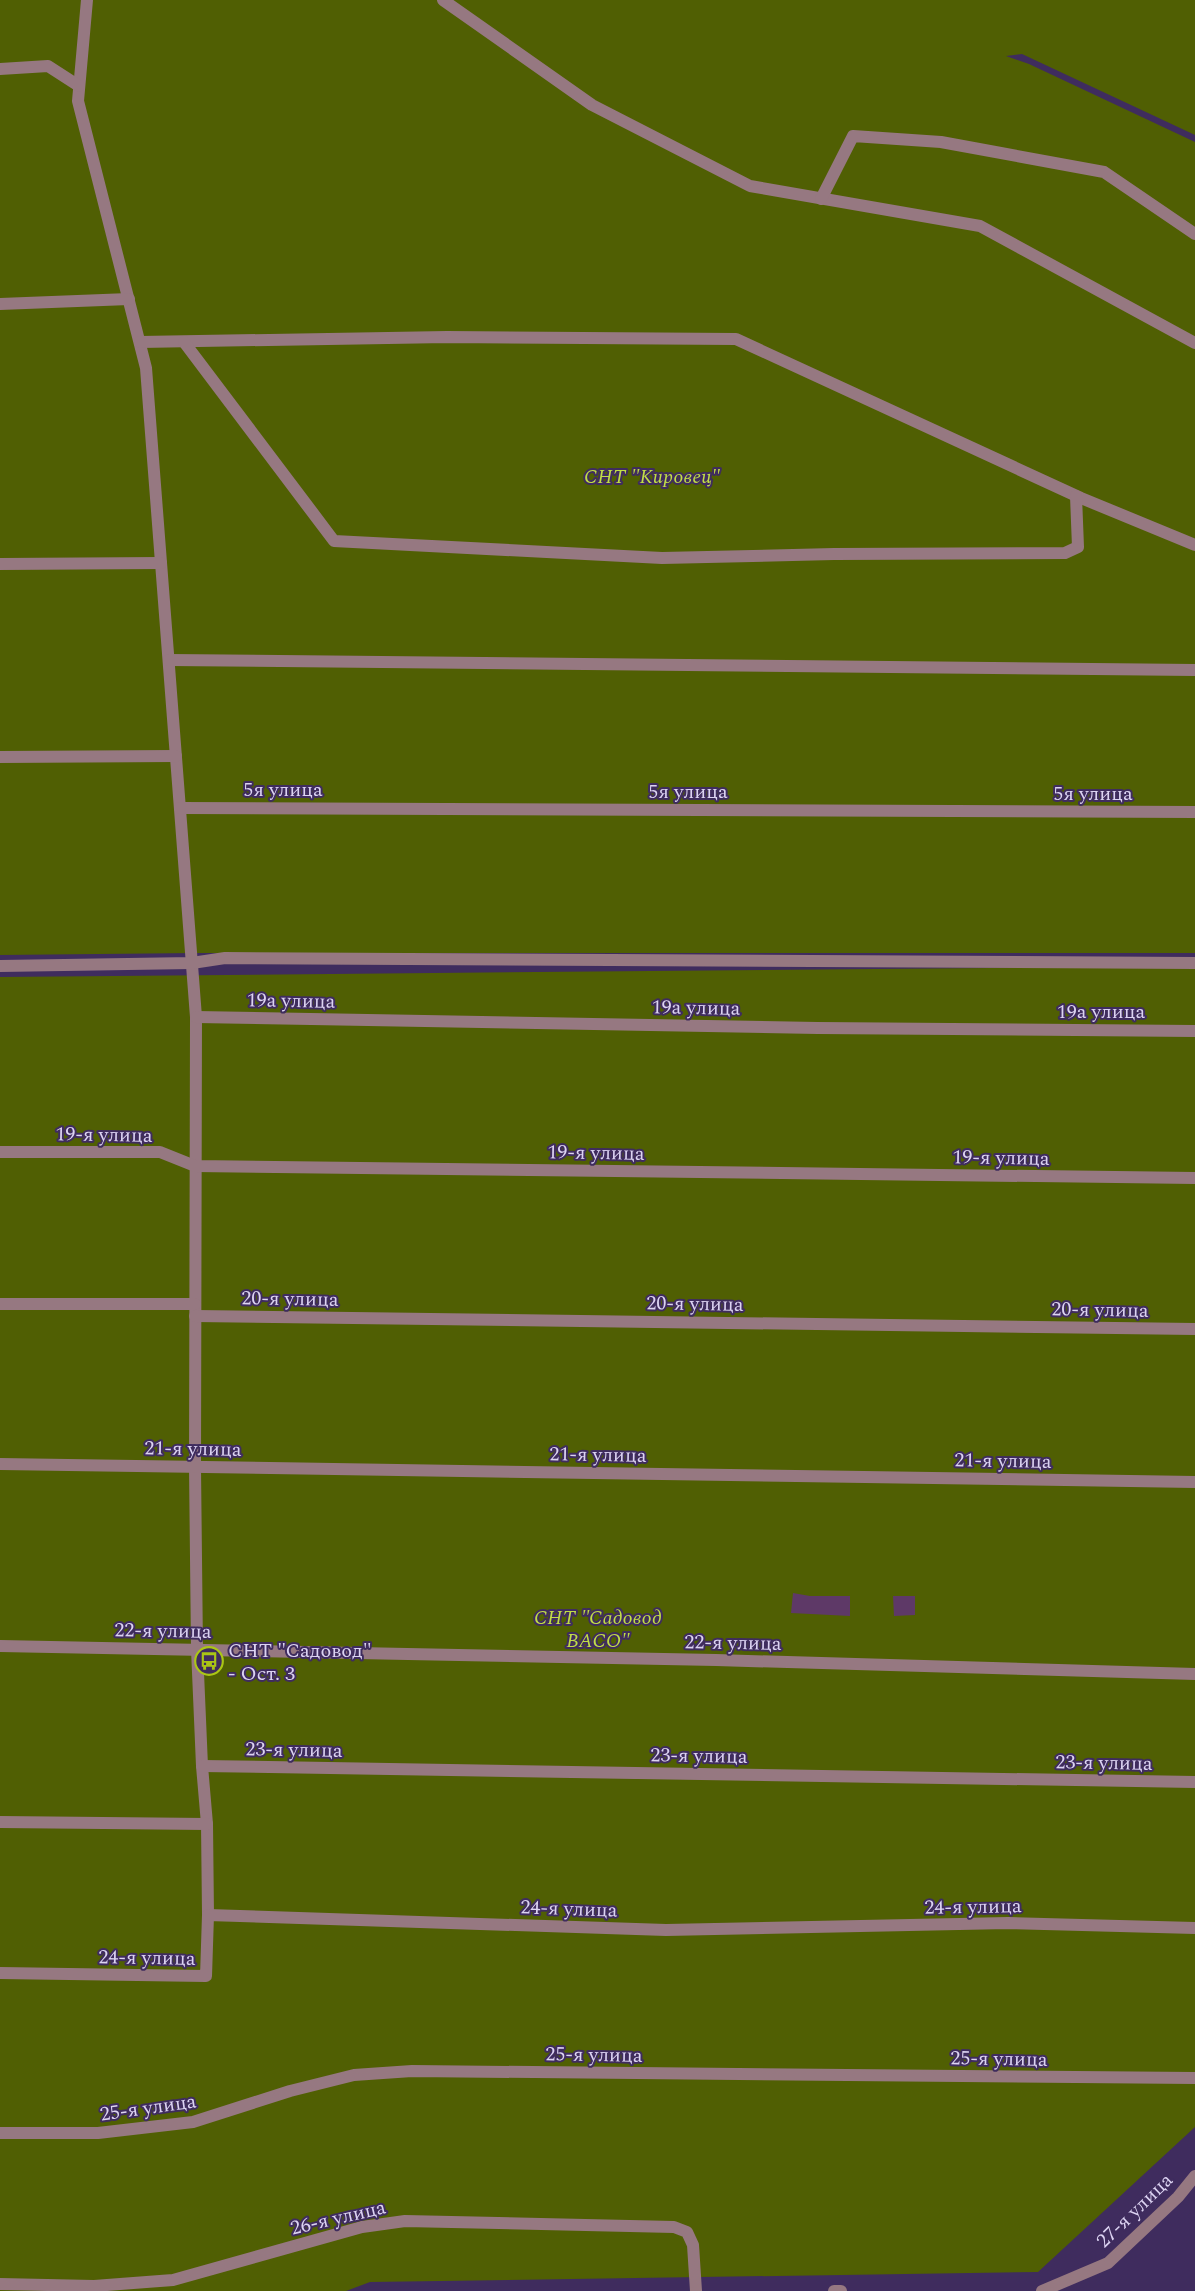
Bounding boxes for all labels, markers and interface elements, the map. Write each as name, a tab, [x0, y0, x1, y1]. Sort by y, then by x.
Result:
park label: СНТ "Кировец"	[584, 462, 720, 492]
street label: 5я улица	[243, 775, 323, 805]
street label: 5я улица	[648, 777, 728, 807]
street label: 5я улица	[1053, 779, 1133, 809]
street label: 19а улица	[246, 985, 336, 1017]
street label: 19а улица	[651, 992, 741, 1024]
street label: 19а улица	[1057, 997, 1146, 1027]
street label: 19-я улица	[55, 1119, 153, 1151]
street label: 19-я улица	[547, 1137, 645, 1169]
street label: 19-я улица	[952, 1142, 1050, 1174]
street label: 20-я улица	[241, 1283, 339, 1315]
street label: 20-я улица	[646, 1288, 744, 1320]
street label: 20-я улица	[1051, 1294, 1149, 1326]
street label: 21-я улица	[144, 1433, 242, 1465]
street label: 21-я улица	[549, 1439, 647, 1471]
street label: 21-я улица	[954, 1445, 1052, 1477]
park label: СНТ "Садовод ВАСО"	[534, 1603, 662, 1656]
street label: 22-я улица	[114, 1615, 212, 1647]
street label: 22-я улица	[684, 1627, 782, 1659]
place label: СНТ "Садовод" - Ост. 3	[228, 1636, 372, 1689]
bus stop icon: СНТ "Садовод" - Ост. 3	[194, 1646, 224, 1676]
street label: 23-я улица	[245, 1734, 343, 1766]
street label: 23-я улица	[650, 1740, 748, 1772]
street label: 23-я улица	[1055, 1747, 1153, 1779]
street label: 24-я улица	[924, 1891, 1022, 1923]
street label: 24-я улица	[520, 1892, 618, 1926]
street label: 24-я улица	[98, 1942, 196, 1974]
street label: 25-я улица	[545, 2039, 643, 2071]
street label: 25-я улица	[950, 2043, 1048, 2075]
street label: 25-я улица	[98, 2086, 199, 2130]
street label: 27-я улица	[1089, 2166, 1180, 2255]
street label: 26-я улица	[288, 2192, 389, 2244]

